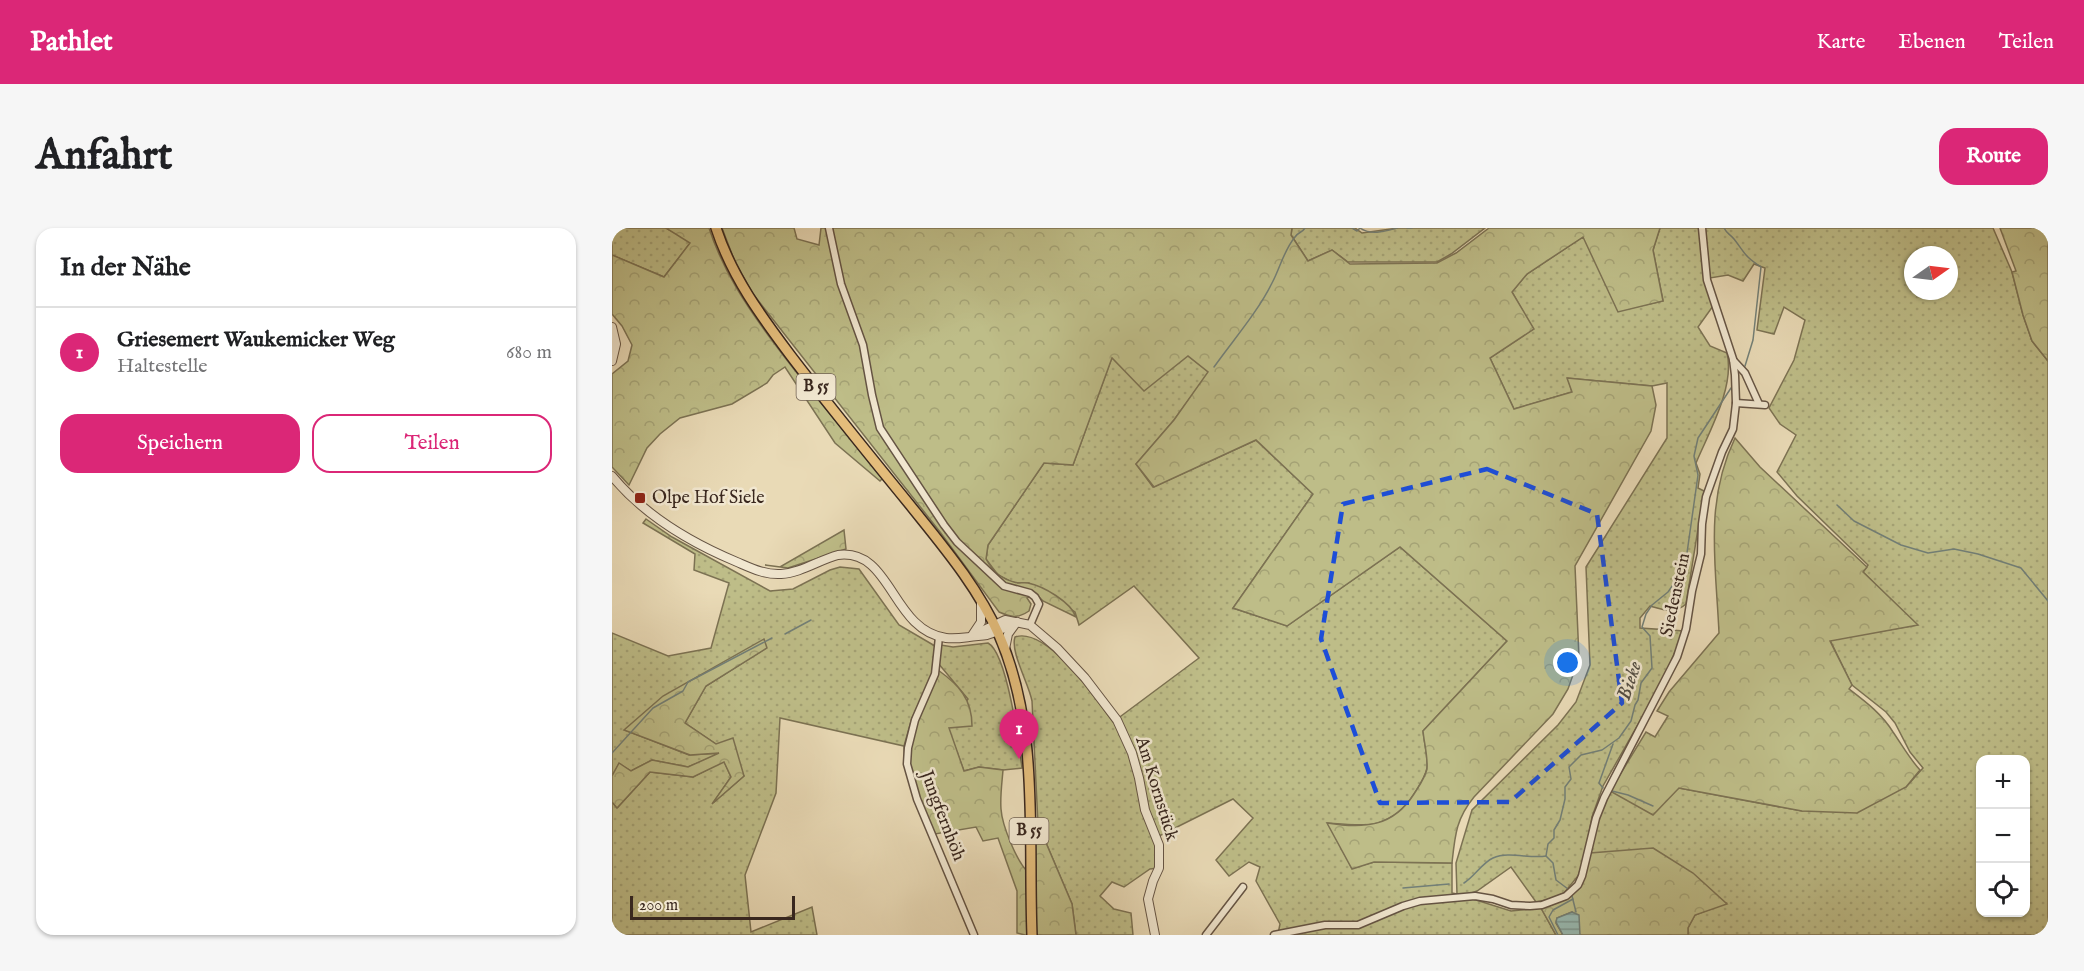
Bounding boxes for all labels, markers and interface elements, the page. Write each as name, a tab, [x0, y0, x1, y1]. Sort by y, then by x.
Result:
text: Pathlet	[30, 25, 113, 60]
text: Karte	[1817, 29, 1865, 56]
text: Ebenen	[1898, 29, 1966, 56]
text: Teilen	[1999, 29, 2054, 56]
button: Route	[1939, 128, 2048, 185]
text: Anfahrt	[36, 130, 172, 183]
north arrow	[1904, 246, 1958, 300]
text: In der Nähe	[60, 251, 191, 284]
text: Griesemert Waukemicker Weg	[117, 326, 395, 354]
text: 1	[76, 340, 83, 365]
text: 680 m	[506, 340, 552, 365]
text: Haltestelle	[117, 354, 207, 379]
road number: B 55	[796, 374, 836, 400]
button: Speichern	[60, 414, 300, 473]
button: Teilen	[312, 414, 552, 473]
place label: Olpe Hof Siele	[652, 487, 764, 510]
marker: Olpe Hof Siele	[633, 491, 647, 505]
street label: Siedenstein	[1656, 551, 1696, 639]
your location	[1553, 648, 1582, 677]
water label: Bieke	[1612, 658, 1648, 704]
pin: 1	[1000, 710, 1038, 759]
street label: Am Kornstück	[1129, 733, 1183, 844]
map controls	[1976, 755, 2030, 917]
button: +	[1976, 755, 2030, 809]
street label: Jungfernhöh	[913, 766, 970, 865]
button: −	[1976, 809, 2030, 863]
road number: B 55	[1010, 818, 1048, 844]
button: locate	[1976, 863, 2030, 917]
scale bar	[630, 893, 795, 920]
text: 200 m	[639, 896, 678, 916]

